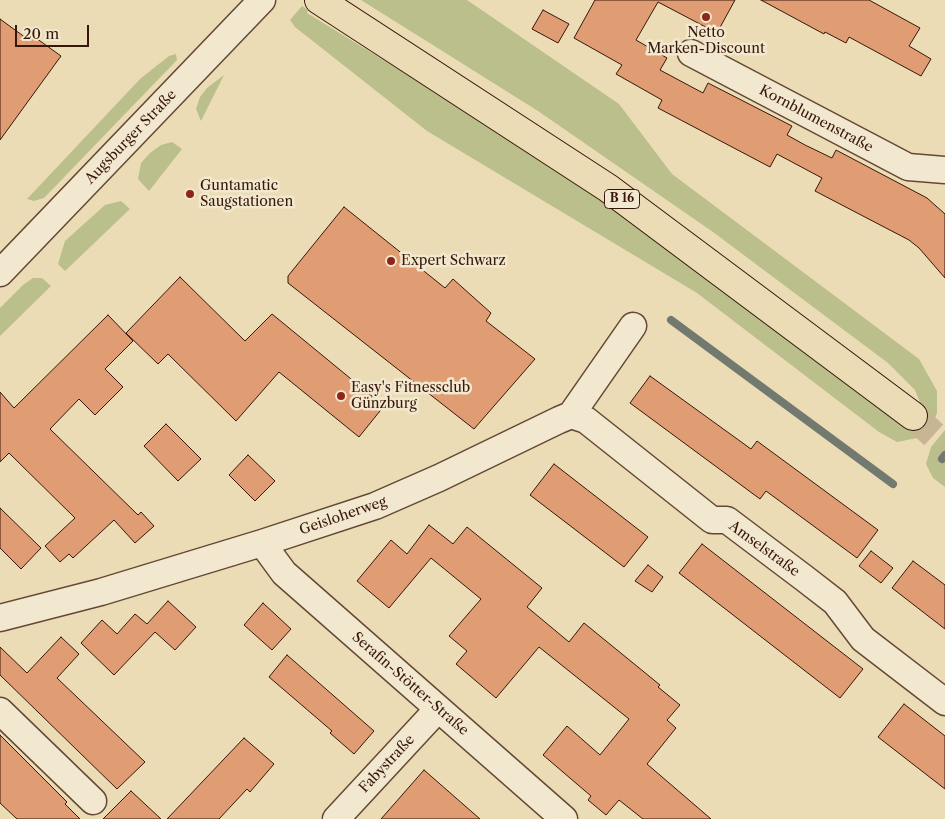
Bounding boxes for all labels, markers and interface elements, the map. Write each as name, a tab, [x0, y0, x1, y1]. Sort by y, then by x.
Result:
marker: Netto Marken-Discount	[700, 11, 712, 23]
scale bar	[18, 15, 91, 47]
text: 20 m	[23, 24, 59, 43]
place label: Netto Marken-Discount	[647, 25, 765, 58]
street label: Kornblumenstraße	[756, 82, 876, 156]
street label: Augsburger Straße	[82, 87, 180, 187]
place label: Guntamatic Saugstationen	[200, 178, 293, 210]
marker: Guntamatic Saugstationen	[184, 188, 196, 200]
road number: B 16	[604, 190, 640, 208]
place label: Expert Schwarz	[401, 253, 506, 269]
marker: Expert Schwarz	[385, 255, 397, 267]
place label: Easy's Fitnessclub Günzburg	[351, 380, 470, 412]
marker: Easy's Fitnessclub Günzburg	[335, 390, 347, 402]
street label: Geisloherweg	[297, 493, 389, 539]
street label: Amselstraße	[725, 518, 803, 580]
street label: Serafin-Stötter-Straße	[348, 629, 472, 739]
street label: Fabystraße	[356, 731, 418, 797]

